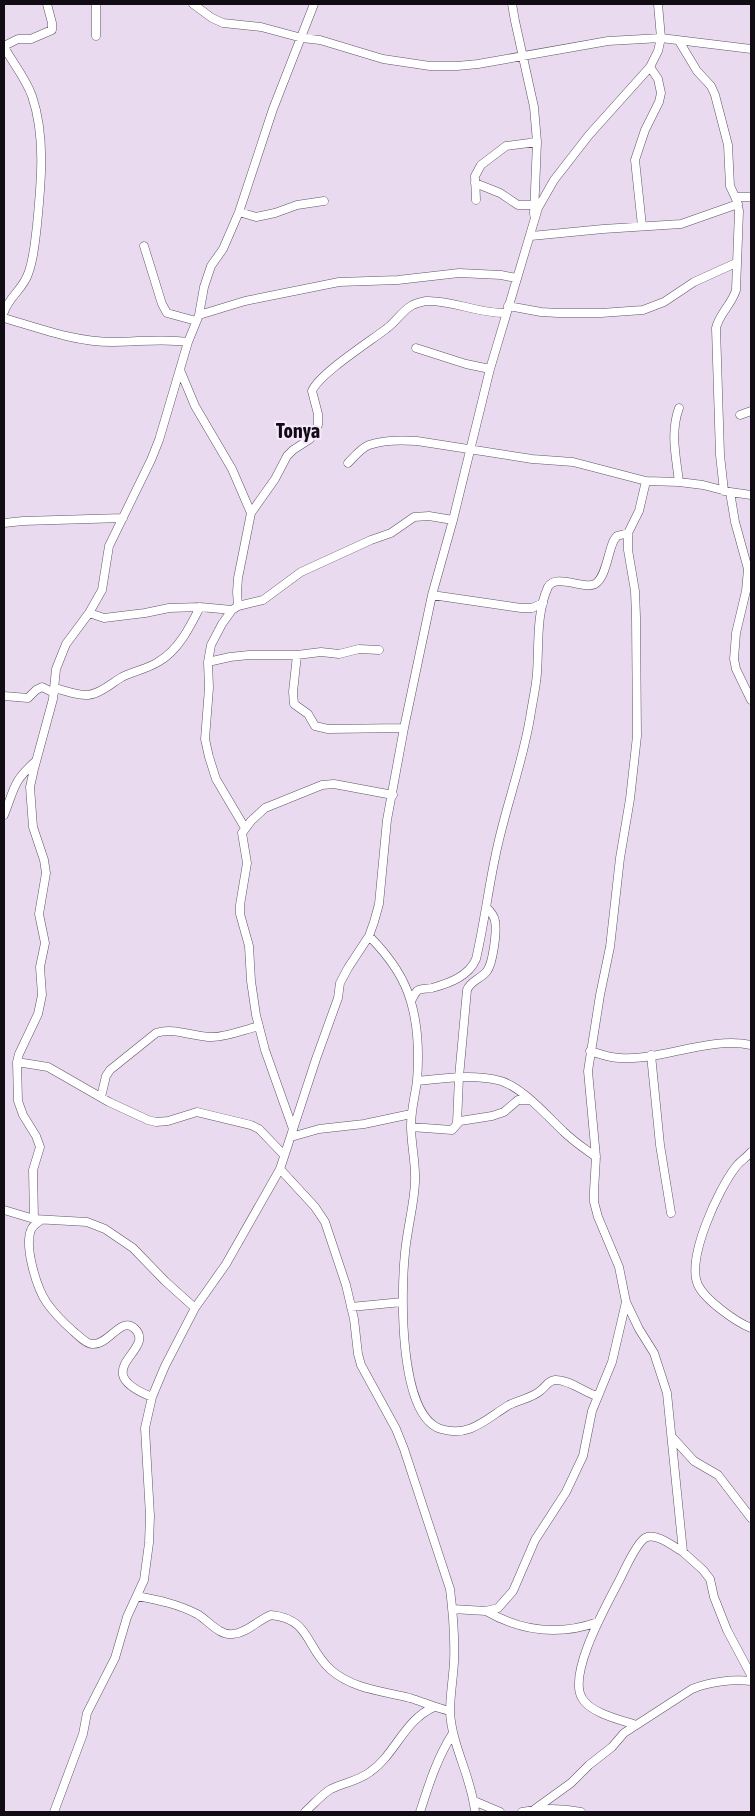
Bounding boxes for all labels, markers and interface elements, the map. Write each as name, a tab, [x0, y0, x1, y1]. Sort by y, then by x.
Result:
district label: Tonya	[276, 419, 320, 442]

